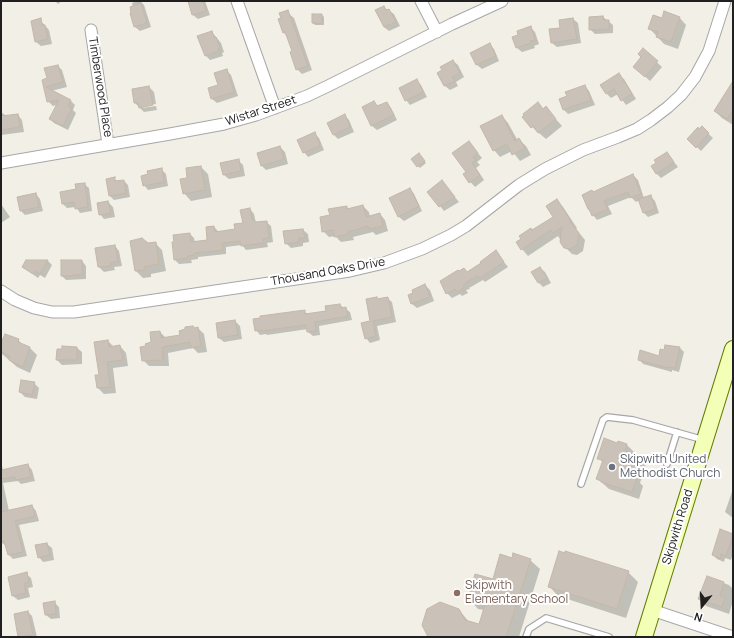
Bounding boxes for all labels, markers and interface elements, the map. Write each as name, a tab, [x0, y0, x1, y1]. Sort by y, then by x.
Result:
street label: Timberwood Place	[85, 36, 115, 138]
street label: Wistar Street	[224, 93, 298, 129]
street label: Thousand Oaks Drive	[270, 255, 386, 289]
place label: Skipwith United Methodist Church	[620, 453, 720, 481]
marker: Skipwith United Methodist Church	[607, 462, 617, 472]
street label: Skipwith Road	[660, 488, 696, 566]
place label: Skipwith Elementary School	[465, 579, 568, 607]
north arrow	[682, 586, 722, 626]
marker: Skipwith Elementary School	[452, 588, 462, 598]
text: N	[692, 610, 704, 626]

